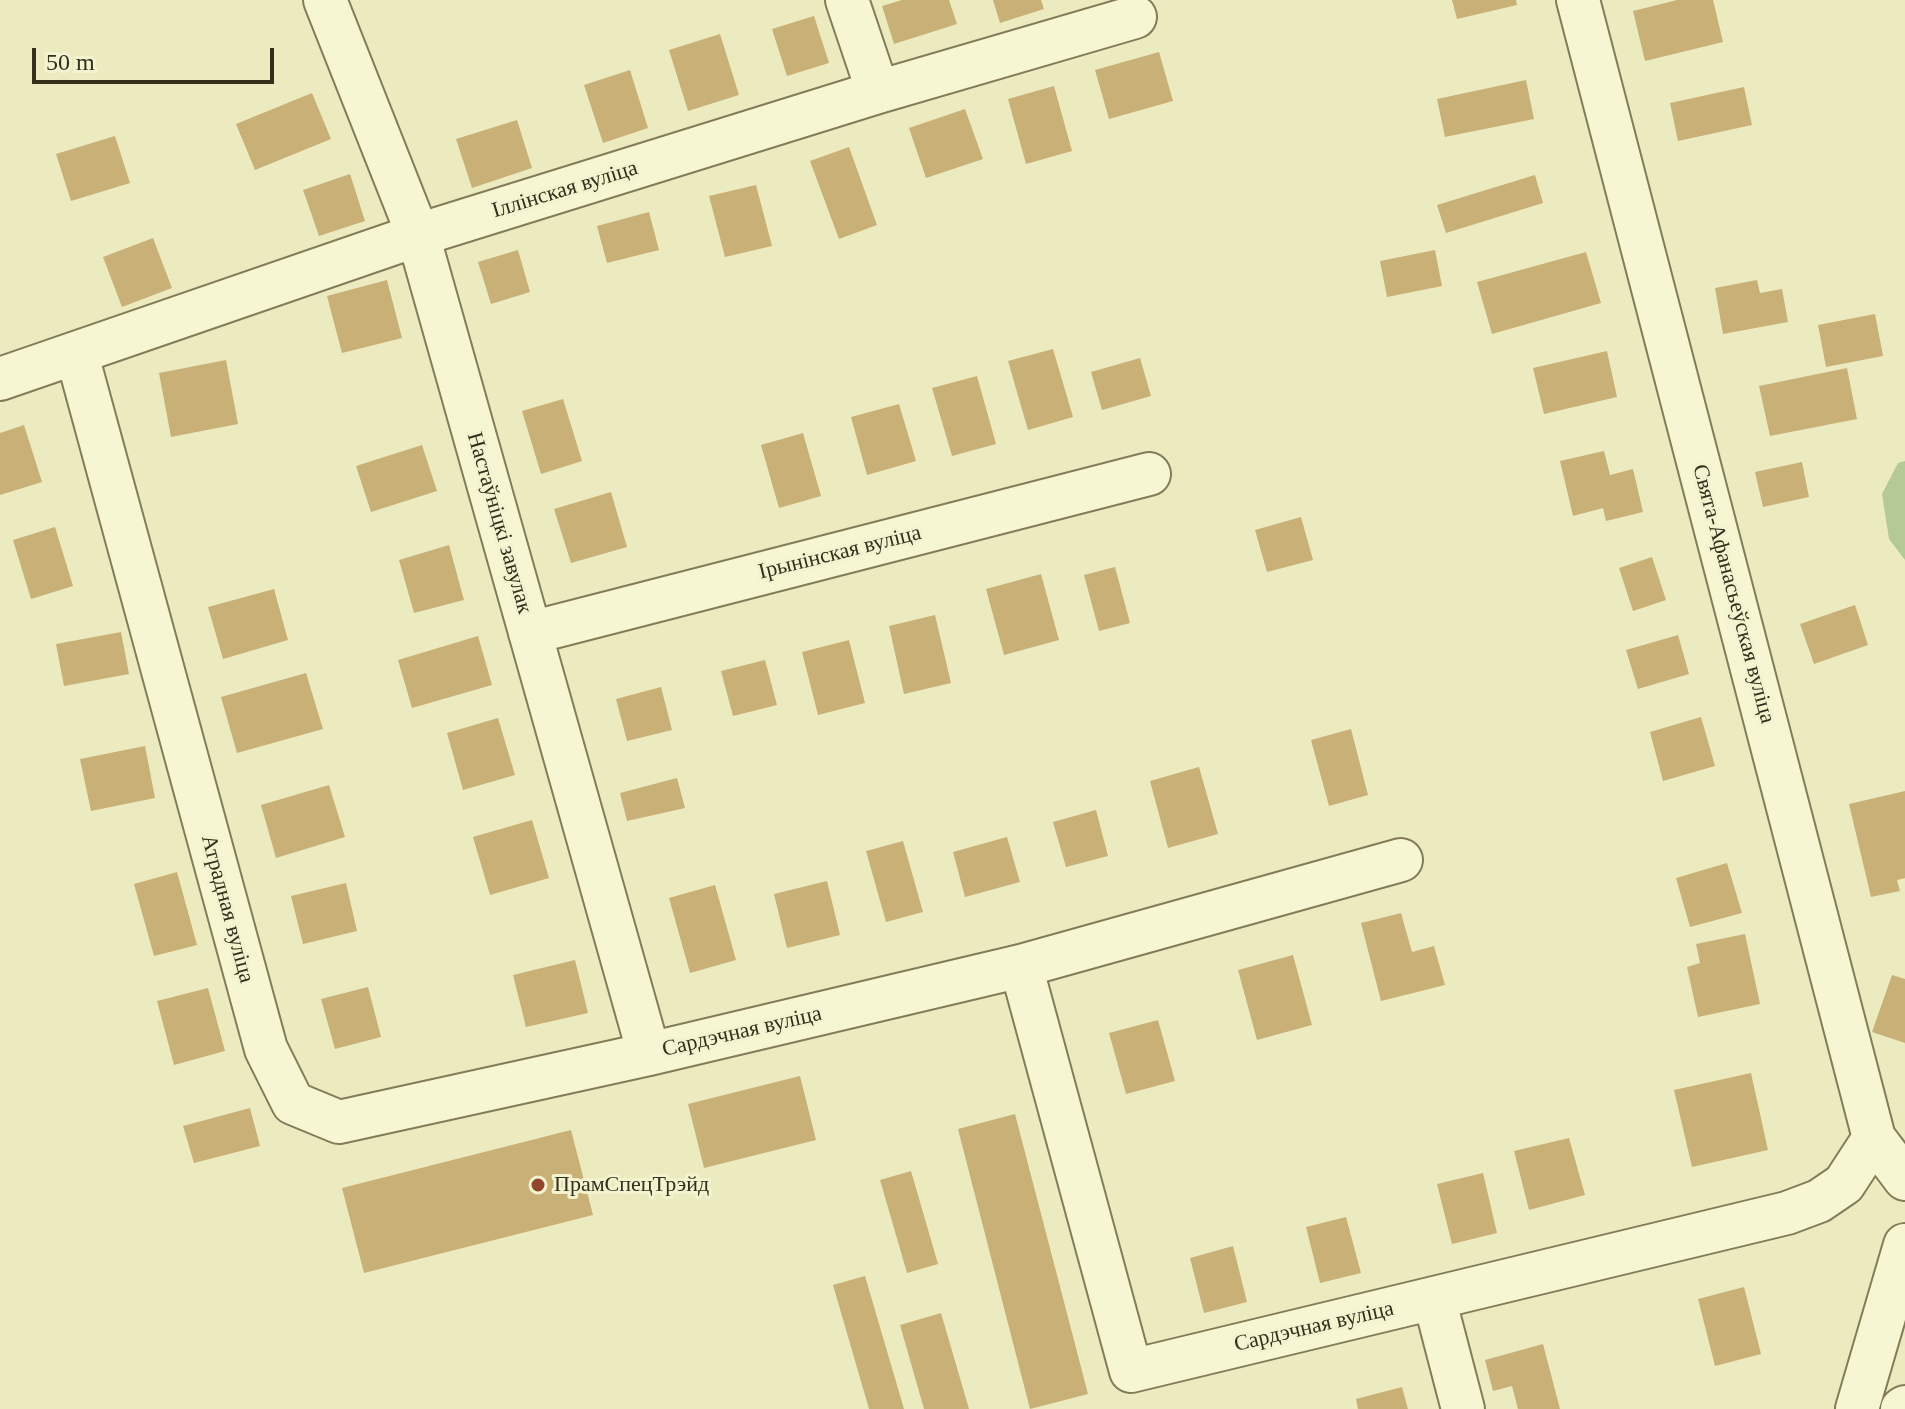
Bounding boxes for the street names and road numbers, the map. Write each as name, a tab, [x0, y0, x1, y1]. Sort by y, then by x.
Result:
street label: Іллінская вуліца	[489, 155, 641, 225]
street label: Настаўніцкі завулак	[460, 429, 538, 617]
street label: Свята-Афанасьеўская вуліца	[1686, 462, 1780, 726]
street label: Ірынінская вуліца	[756, 520, 924, 586]
street label: Атрадная вуліца	[195, 832, 259, 986]
street label: Сардэчная вуліца	[660, 1001, 824, 1063]
street label: Сардэчная вуліца	[1232, 1296, 1396, 1358]

